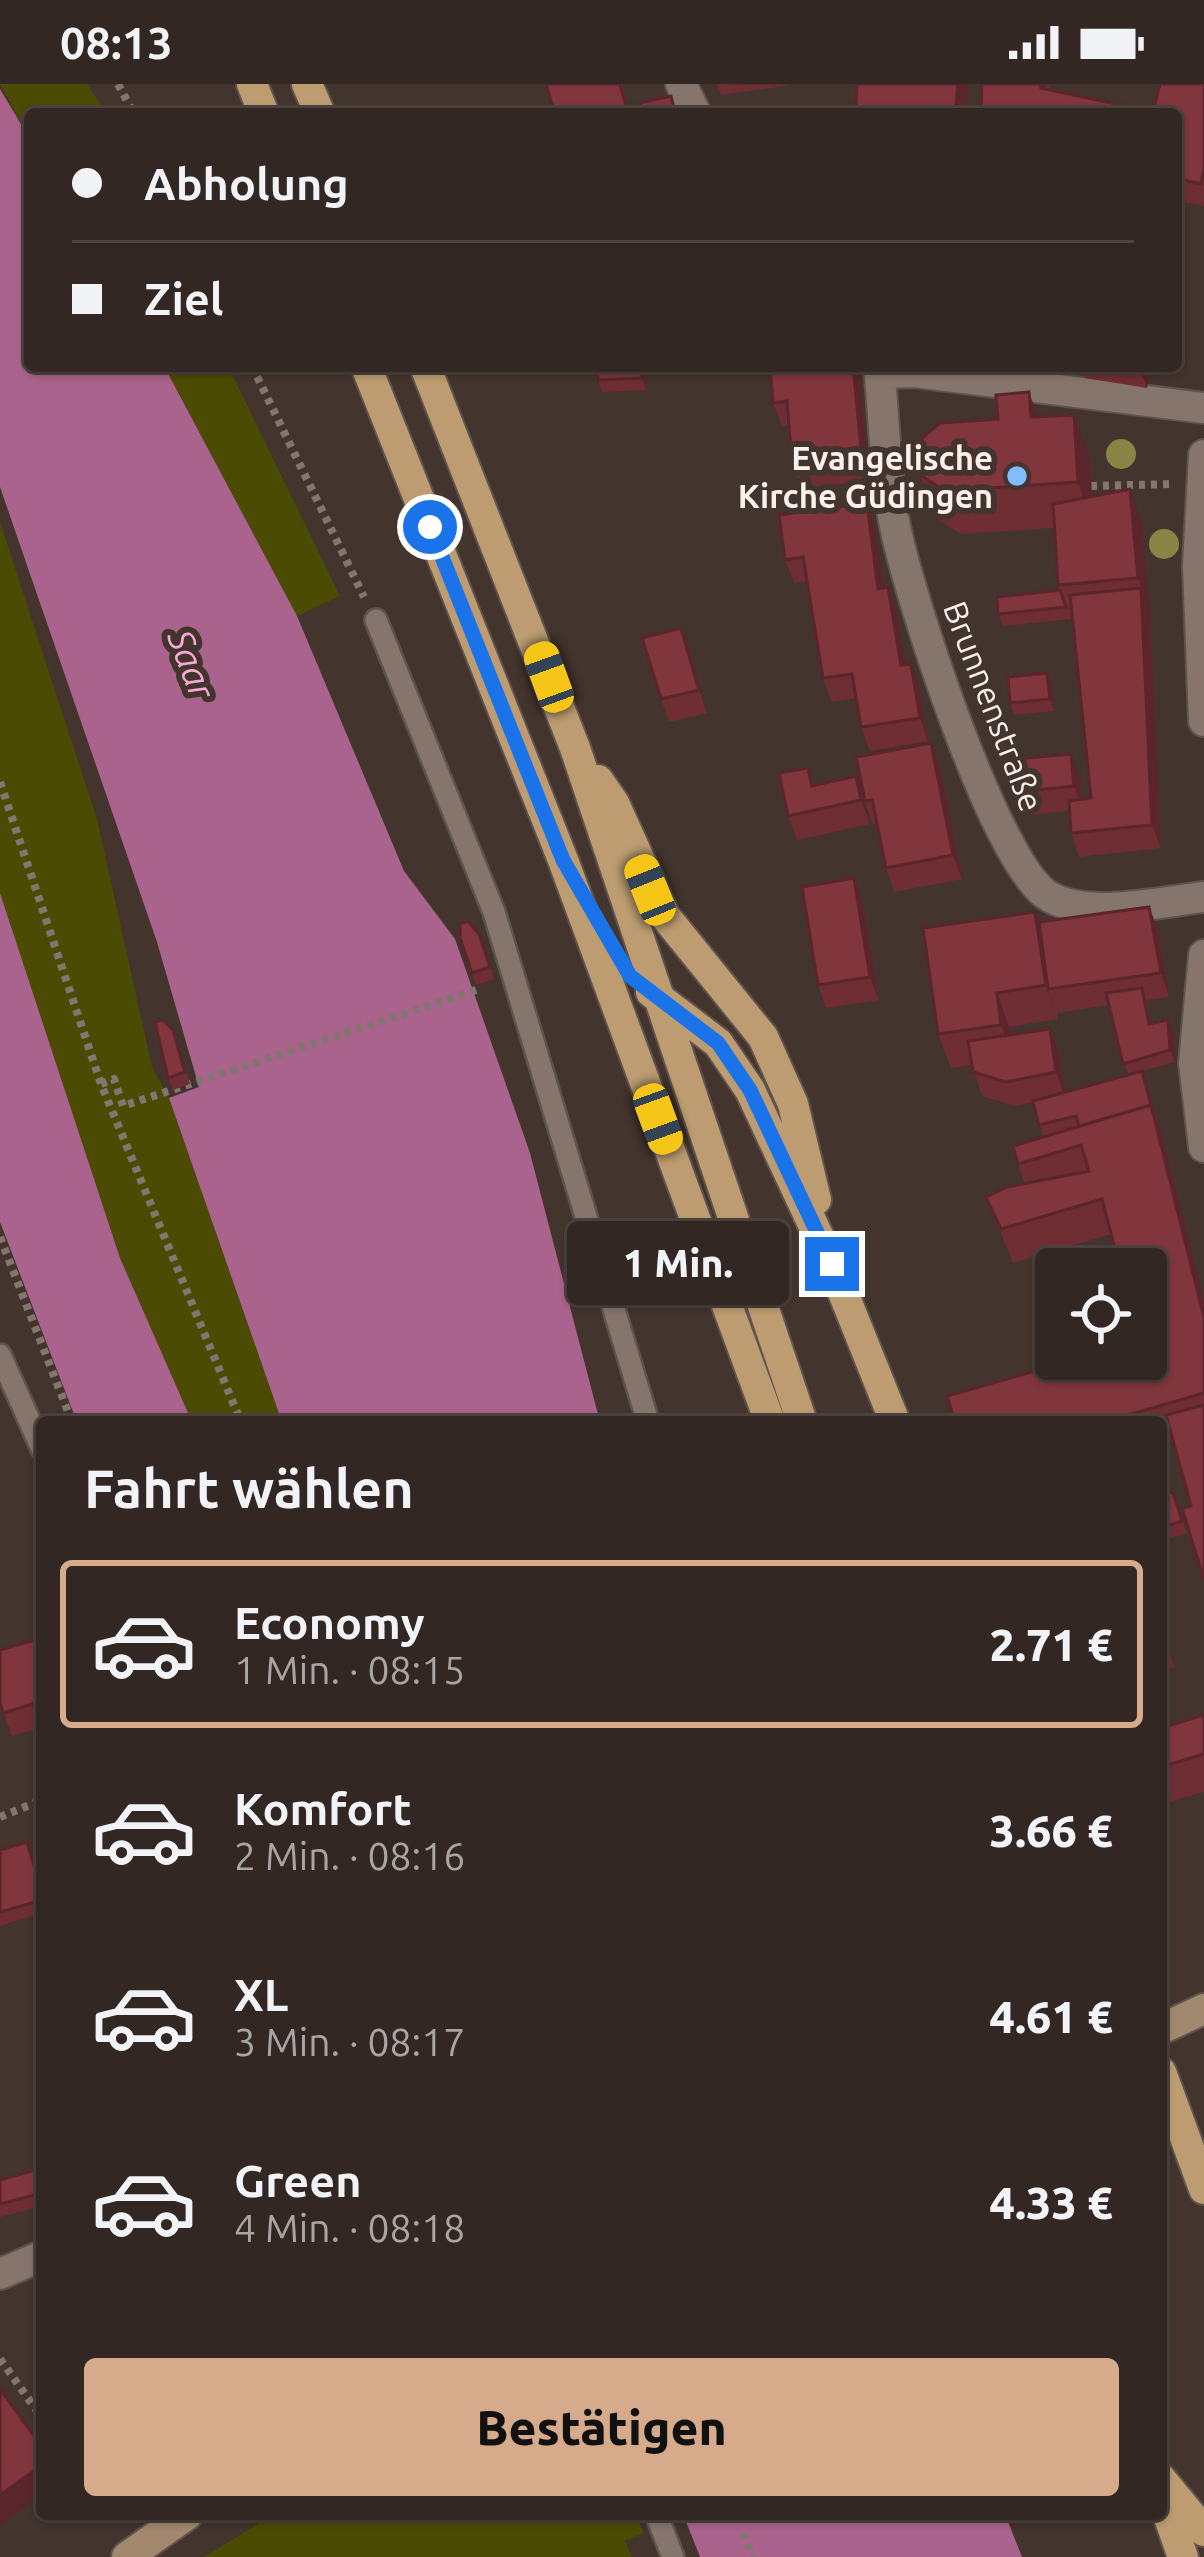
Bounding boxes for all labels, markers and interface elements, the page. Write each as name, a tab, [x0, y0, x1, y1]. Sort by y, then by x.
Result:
text: 08:13	[60, 17, 173, 68]
text: Abholung	[144, 158, 349, 209]
text: Ziel	[144, 273, 223, 324]
place label: Evangelische Kirche Güdingen	[738, 439, 993, 514]
marker: Evangelische Kirche Güdingen	[1004, 463, 1030, 489]
route start	[403, 500, 457, 554]
street label: Brunnenstraße	[937, 596, 1051, 816]
water label: Saar	[160, 623, 224, 706]
car	[520, 637, 578, 717]
car	[620, 850, 680, 930]
car	[629, 1079, 687, 1159]
callout: 1 Min.	[568, 1222, 790, 1306]
route end	[805, 1237, 859, 1291]
text: 1 Min.	[623, 1241, 733, 1284]
map controls	[1035, 1248, 1167, 1380]
button: locate	[1035, 1248, 1167, 1380]
text: Fahrt wählen	[84, 1458, 414, 1518]
icon: car	[90, 1590, 198, 1698]
text: Economy	[234, 1597, 425, 1648]
text: 2.71 €	[990, 1619, 1113, 1670]
text: 1 Min. · 08:15	[234, 1648, 465, 1691]
icon: car	[90, 1776, 198, 1884]
text: Komfort	[234, 1783, 412, 1834]
text: 3.66 €	[990, 1805, 1113, 1856]
text: 2 Min. · 08:16	[234, 1834, 465, 1877]
icon: car	[90, 1962, 198, 2070]
text: XL	[234, 1969, 288, 2020]
text: 4.61 €	[990, 1991, 1113, 2042]
text: 3 Min. · 08:17	[234, 2020, 465, 2063]
icon: car	[90, 2148, 198, 2256]
text: Green	[234, 2155, 361, 2206]
text: 4.33 €	[990, 2177, 1113, 2228]
text: 4 Min. · 08:18	[234, 2206, 465, 2249]
button: Bestätigen	[84, 2358, 1119, 2496]

